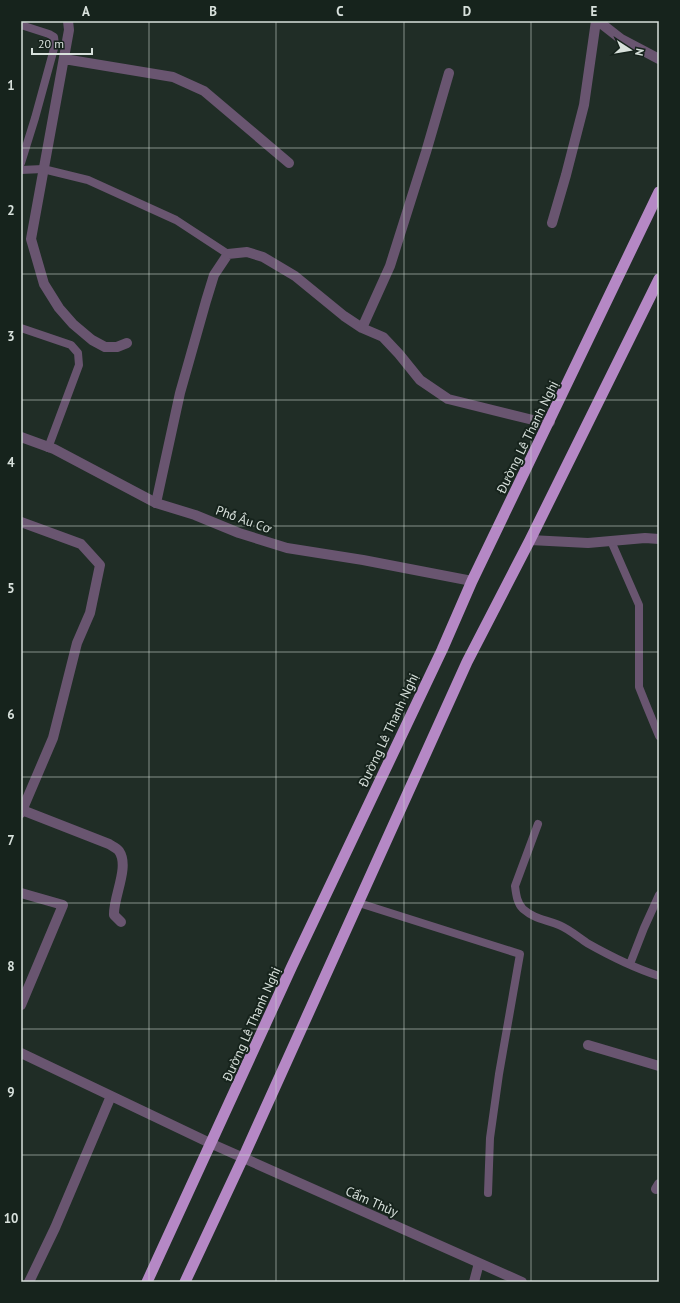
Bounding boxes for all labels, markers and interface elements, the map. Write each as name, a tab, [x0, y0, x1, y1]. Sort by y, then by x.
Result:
text: A	[82, 3, 90, 20]
text: B	[209, 3, 217, 20]
text: C	[336, 3, 344, 20]
text: D	[463, 3, 471, 20]
text: E	[591, 3, 598, 20]
scale bar	[32, 30, 92, 56]
north arrow	[610, 30, 650, 70]
text: 20 m	[38, 36, 64, 51]
text: N	[632, 47, 647, 57]
text: 1	[7, 77, 15, 94]
text: 2	[7, 202, 15, 219]
text: 3	[7, 328, 15, 345]
street label: Đường Lê Thanh Nghị	[492, 378, 562, 497]
text: 4	[7, 454, 15, 471]
street label: Phố Âu Cơ	[213, 501, 275, 538]
text: 5	[7, 580, 15, 597]
street label: Đường Lê Thanh Nghị	[354, 671, 422, 791]
text: 6	[7, 706, 15, 723]
text: 7	[7, 832, 15, 849]
text: 8	[7, 958, 15, 975]
street label: Đường Lê Thanh Nghị	[218, 964, 284, 1085]
text: 9	[7, 1084, 15, 1101]
street label: Cẩm Thủy	[343, 1182, 401, 1221]
text: 10	[4, 1210, 18, 1227]

